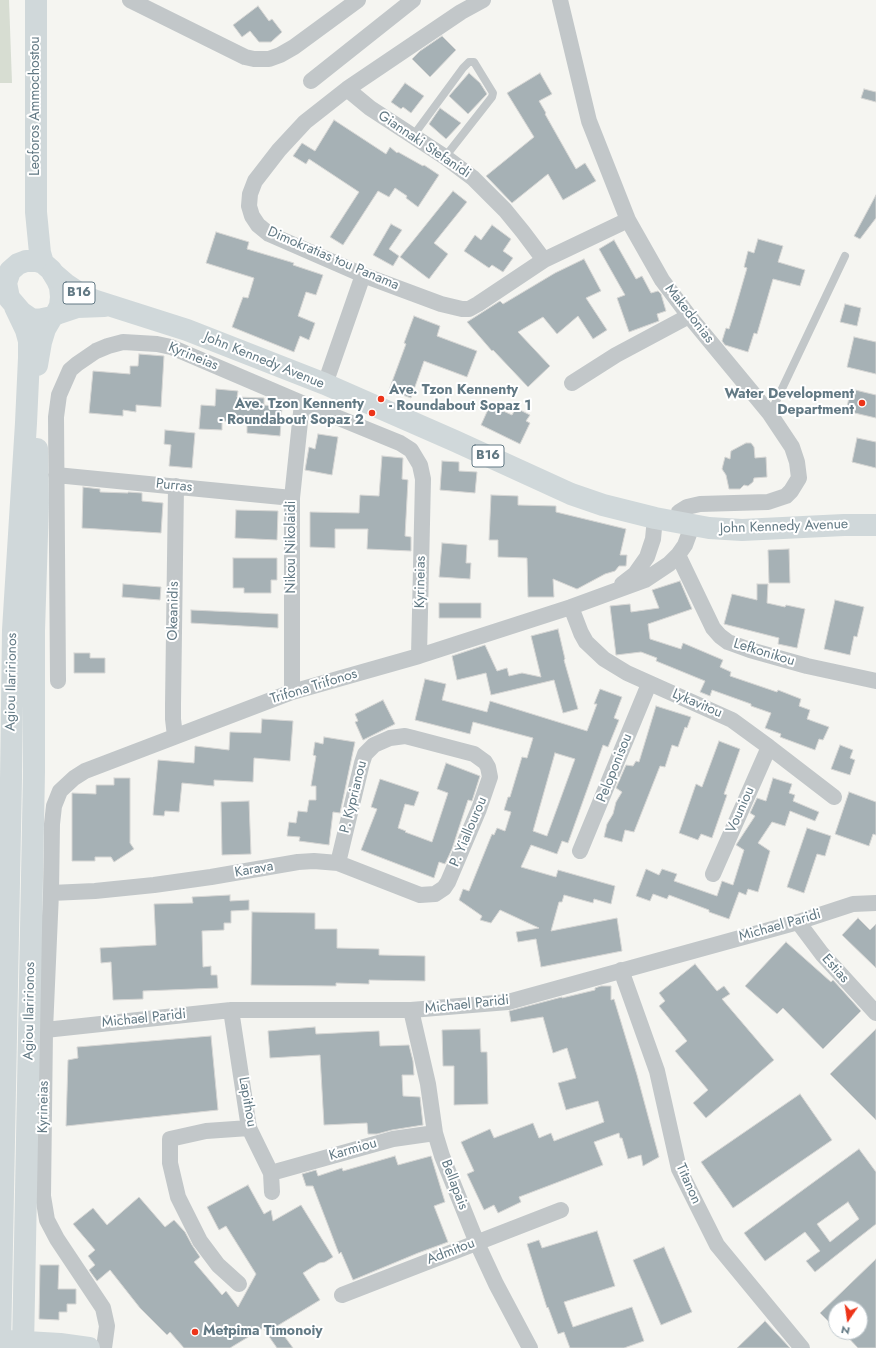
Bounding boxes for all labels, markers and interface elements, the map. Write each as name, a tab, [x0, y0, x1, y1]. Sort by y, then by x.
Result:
street label: Leoforos Ammochostou	[28, 36, 44, 176]
street label: Giannaki Stefanidi	[374, 108, 474, 182]
street label: Dimokratias tou Panama	[265, 224, 401, 294]
street label: Makedonias	[661, 281, 717, 347]
road number: B16	[63, 282, 95, 304]
street label: John Kennedy Avenue	[201, 329, 327, 393]
street label: Kyrineias	[166, 339, 220, 375]
place label: Ave. Tzon Kennenty - Roundabout Sopaz 1	[389, 383, 531, 416]
place label: Water Development Department	[725, 387, 854, 420]
marker: Ave. Tzon Kennenty - Roundabout Sopaz 1	[376, 394, 386, 404]
place label: Ave. Tzon Kennenty - Roundabout Sopaz 2	[220, 397, 364, 430]
marker: Water Development Department	[857, 398, 867, 408]
marker: Ave. Tzon Kennenty - Roundabout Sopaz 2	[367, 408, 377, 418]
road number: B16	[472, 445, 504, 467]
street label: Purras	[155, 476, 193, 496]
street label: Nikou Nikolaidi	[284, 501, 300, 593]
street label: John Kennedy Avenue	[720, 516, 848, 538]
street label: Kyrineias	[412, 556, 430, 608]
street label: Okeanidis	[165, 581, 183, 641]
street label: Agiou Ilaririonos	[3, 633, 21, 731]
street label: Lefkonikou	[731, 636, 797, 670]
street label: Trifona Trifonos	[269, 666, 359, 708]
street label: Lykavitou	[669, 686, 725, 722]
street label: Peloponisou	[594, 731, 636, 805]
street label: P. Kyprianou	[337, 759, 371, 835]
street label: Vouniou	[723, 784, 759, 836]
street label: P. Yiallourou	[447, 795, 491, 869]
street label: Karava	[233, 858, 275, 882]
street label: Michael Paridi	[737, 906, 823, 946]
street label: Estias	[818, 951, 852, 987]
street label: Agiou Ilaririonos	[21, 962, 39, 1060]
street label: Michael Paridi	[424, 992, 510, 1018]
street label: Michael Paridi	[101, 1006, 187, 1032]
street label: Lapithou	[234, 1076, 260, 1128]
street label: Kyrineias	[35, 1081, 53, 1133]
street label: Karmiou	[327, 1135, 379, 1165]
street label: Bellapais	[437, 1158, 471, 1212]
street label: Titanon	[672, 1161, 704, 1207]
street label: Admitou	[425, 1235, 477, 1269]
north arrow	[828, 1300, 868, 1340]
text: N	[839, 1322, 852, 1339]
place label: Metpima Timonoiy	[203, 1324, 323, 1340]
marker: Metpima Timonoiy	[190, 1327, 200, 1337]

